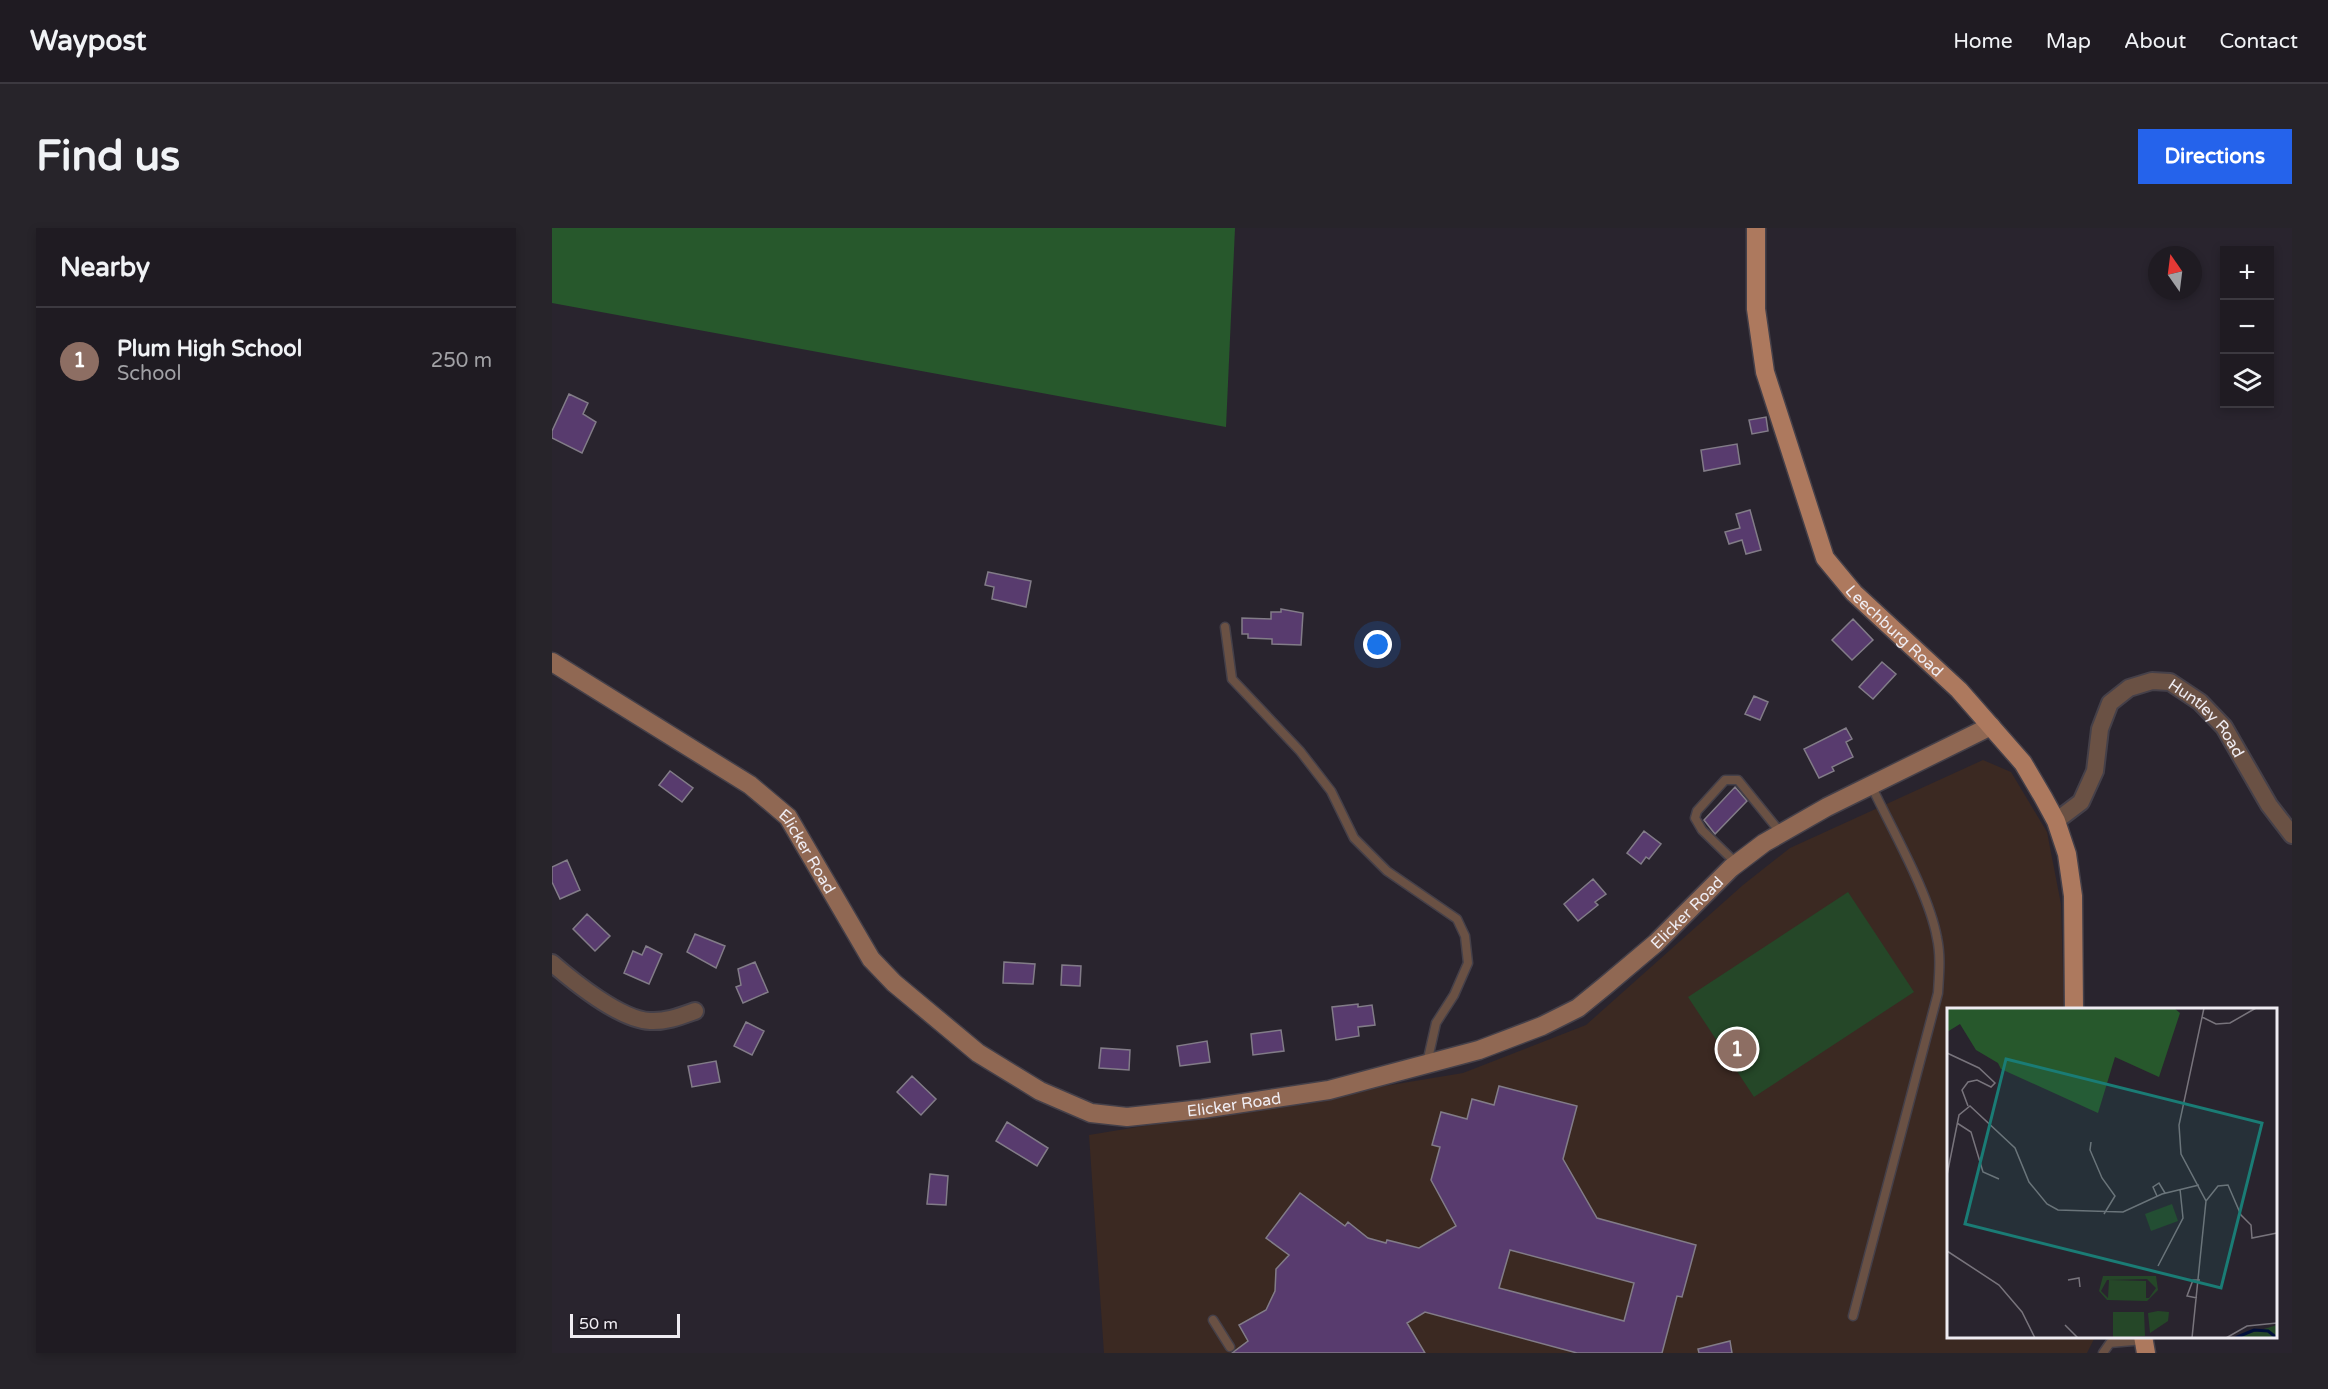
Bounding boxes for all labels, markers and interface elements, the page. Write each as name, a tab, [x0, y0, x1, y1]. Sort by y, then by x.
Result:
text: Waypost	[30, 24, 146, 58]
text: Home	[1953, 29, 2013, 54]
text: Map	[2046, 29, 2091, 54]
text: About	[2124, 29, 2186, 54]
text: Contact	[2219, 29, 2298, 54]
button: Directions	[2138, 129, 2292, 184]
text: Find us	[36, 131, 180, 182]
north arrow	[2148, 246, 2202, 300]
map controls	[2220, 246, 2274, 408]
button: +	[2220, 246, 2274, 300]
text: Nearby	[60, 252, 150, 283]
button: −	[2220, 300, 2274, 354]
text: Plum High School	[117, 336, 302, 362]
text: 1	[73, 349, 86, 373]
text: 250 m	[431, 349, 492, 373]
button: layers	[2220, 354, 2274, 408]
text: School	[117, 362, 181, 386]
street label: Leechburg Road	[1841, 581, 1947, 681]
your location	[1363, 630, 1392, 659]
street label: Huntley Road	[2164, 675, 2248, 761]
street label: Elicker Road	[775, 805, 840, 897]
street label: Elicker Road	[1647, 872, 1728, 954]
inset map	[1947, 1008, 2277, 1338]
pin: 1	[1718, 1026, 1756, 1072]
street label: Elicker Road	[1186, 1088, 1282, 1122]
scale bar	[570, 1311, 680, 1338]
text: 50 m	[579, 1314, 618, 1334]

